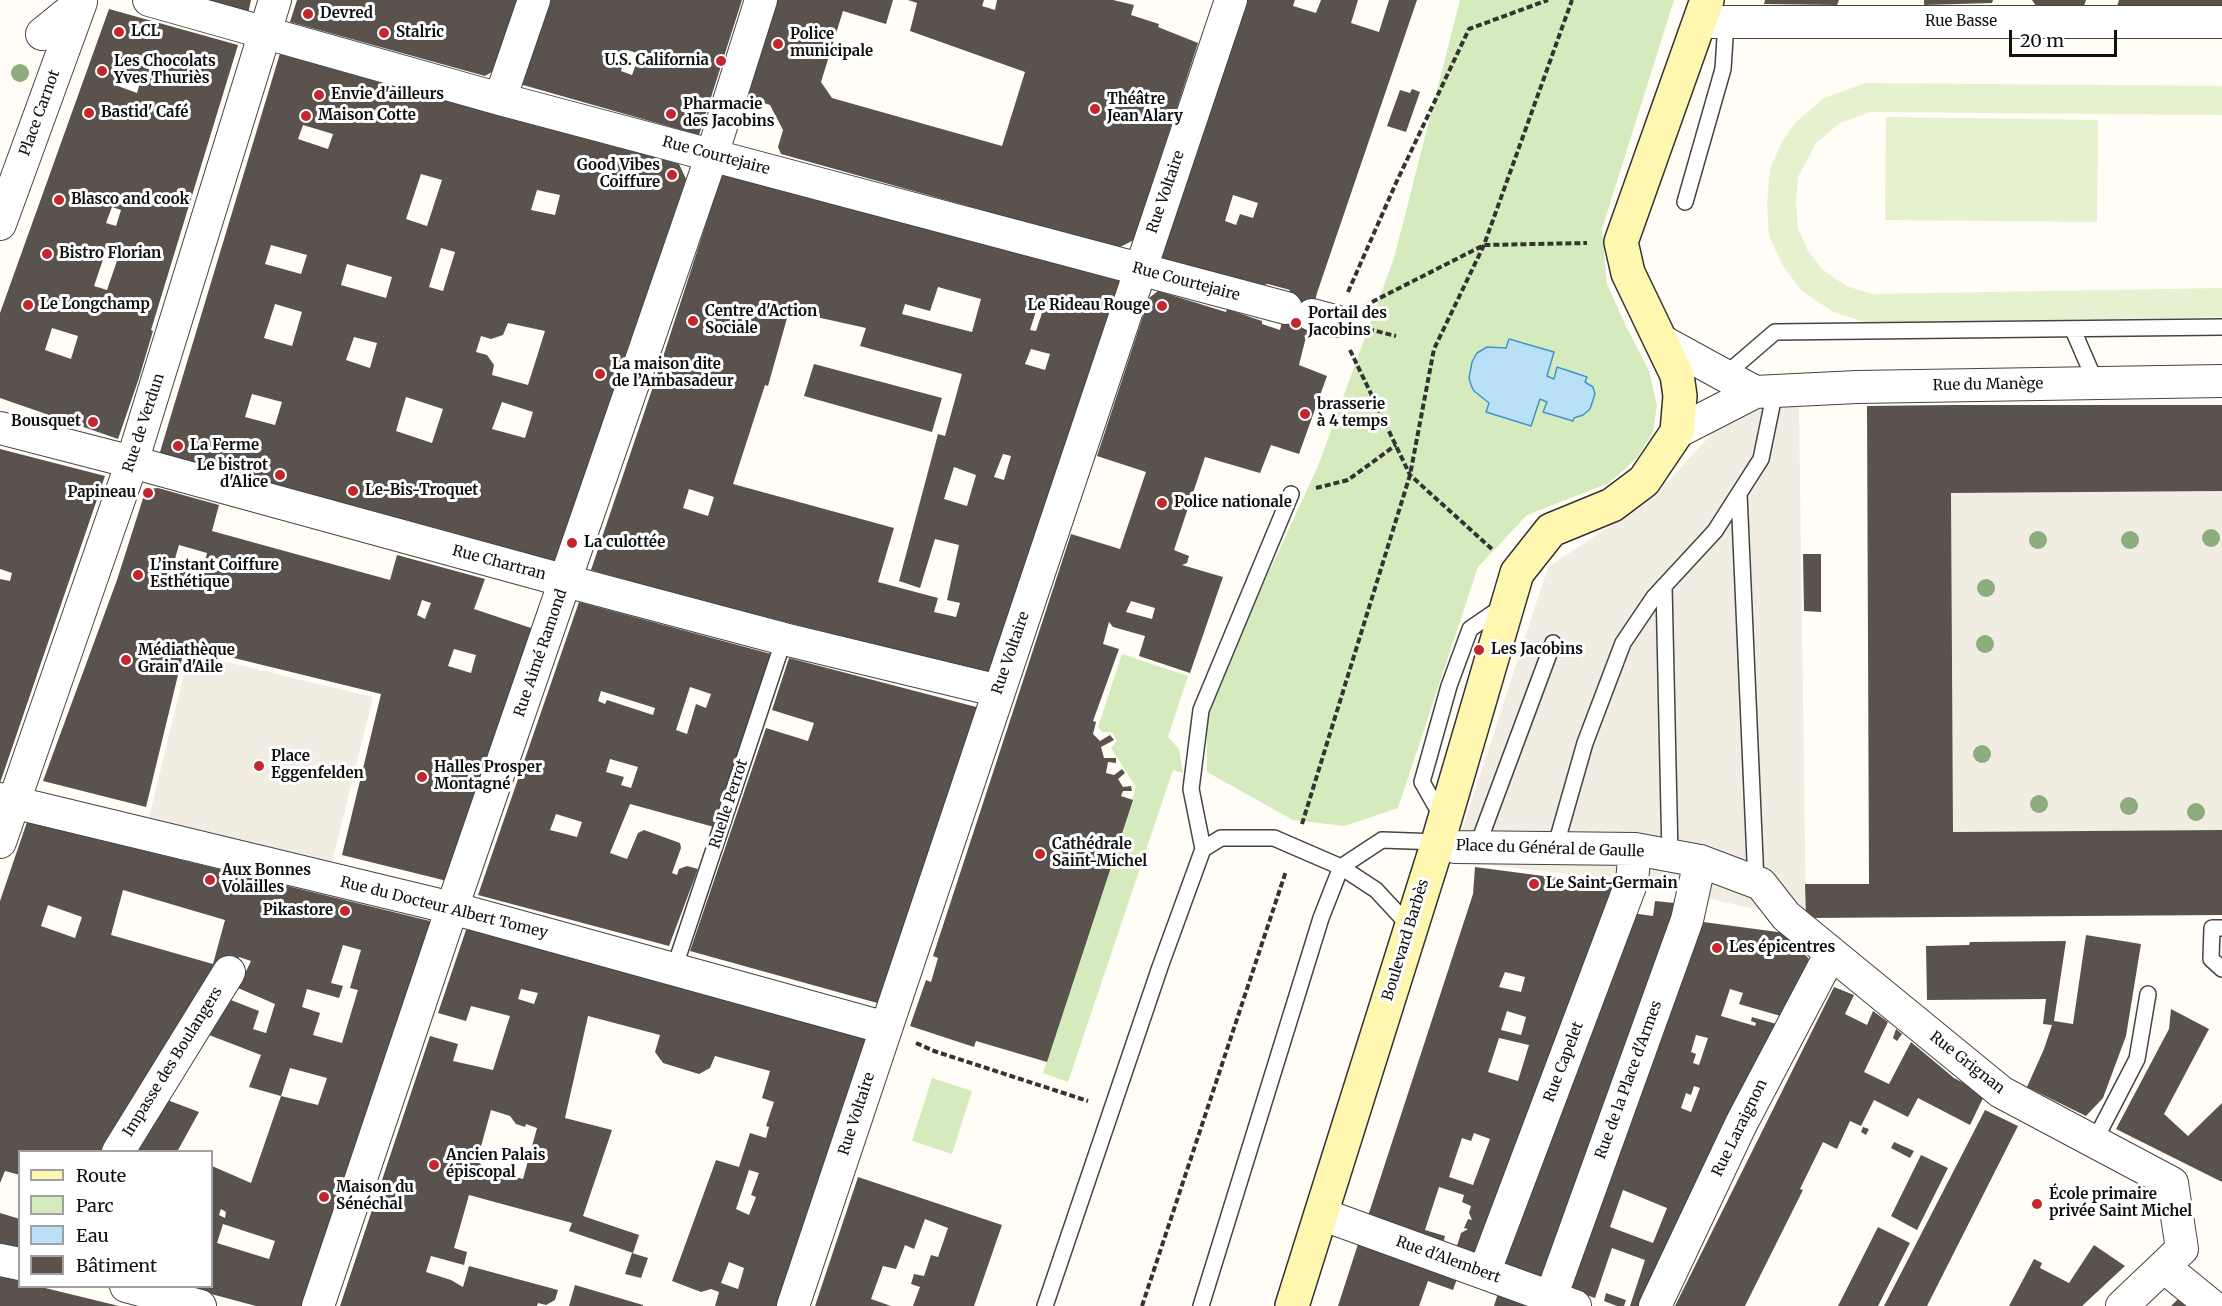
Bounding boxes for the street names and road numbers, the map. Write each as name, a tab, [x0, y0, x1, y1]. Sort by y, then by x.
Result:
street label: Rue Basse	[1925, 13, 1997, 31]
street label: Place Carnot	[16, 68, 64, 158]
street label: Rue Courtejaire	[660, 133, 772, 179]
street label: Rue Voltaire	[1143, 148, 1189, 236]
street label: Rue Courtejaire	[1130, 259, 1242, 305]
street label: Rue de Verdun	[120, 371, 168, 475]
street label: Rue du Manège	[1933, 375, 2043, 395]
street label: Rue Chartran	[450, 542, 548, 584]
street label: Rue Aimé Ramond	[511, 587, 571, 719]
street label: Rue Voltaire	[988, 609, 1034, 697]
street label: Ruelle Perrot	[706, 757, 752, 851]
street label: Place du Général de Gaulle	[1455, 837, 1645, 861]
street label: Rue du Docteur Albert Tomey	[338, 873, 550, 943]
street label: Boulevard Barbès	[1379, 877, 1433, 1003]
street label: Impasse des Boulangers	[119, 984, 227, 1140]
street label: Rue de la Place d'Armes	[1592, 998, 1666, 1162]
street label: Rue Capelet	[1540, 1019, 1588, 1105]
street label: Rue Grignan	[1926, 1028, 2008, 1098]
street label: Rue Voltaire	[835, 1070, 879, 1158]
street label: Rue Laraignon	[1709, 1076, 1771, 1180]
street label: Rue d'Alembert	[1393, 1233, 1503, 1287]

